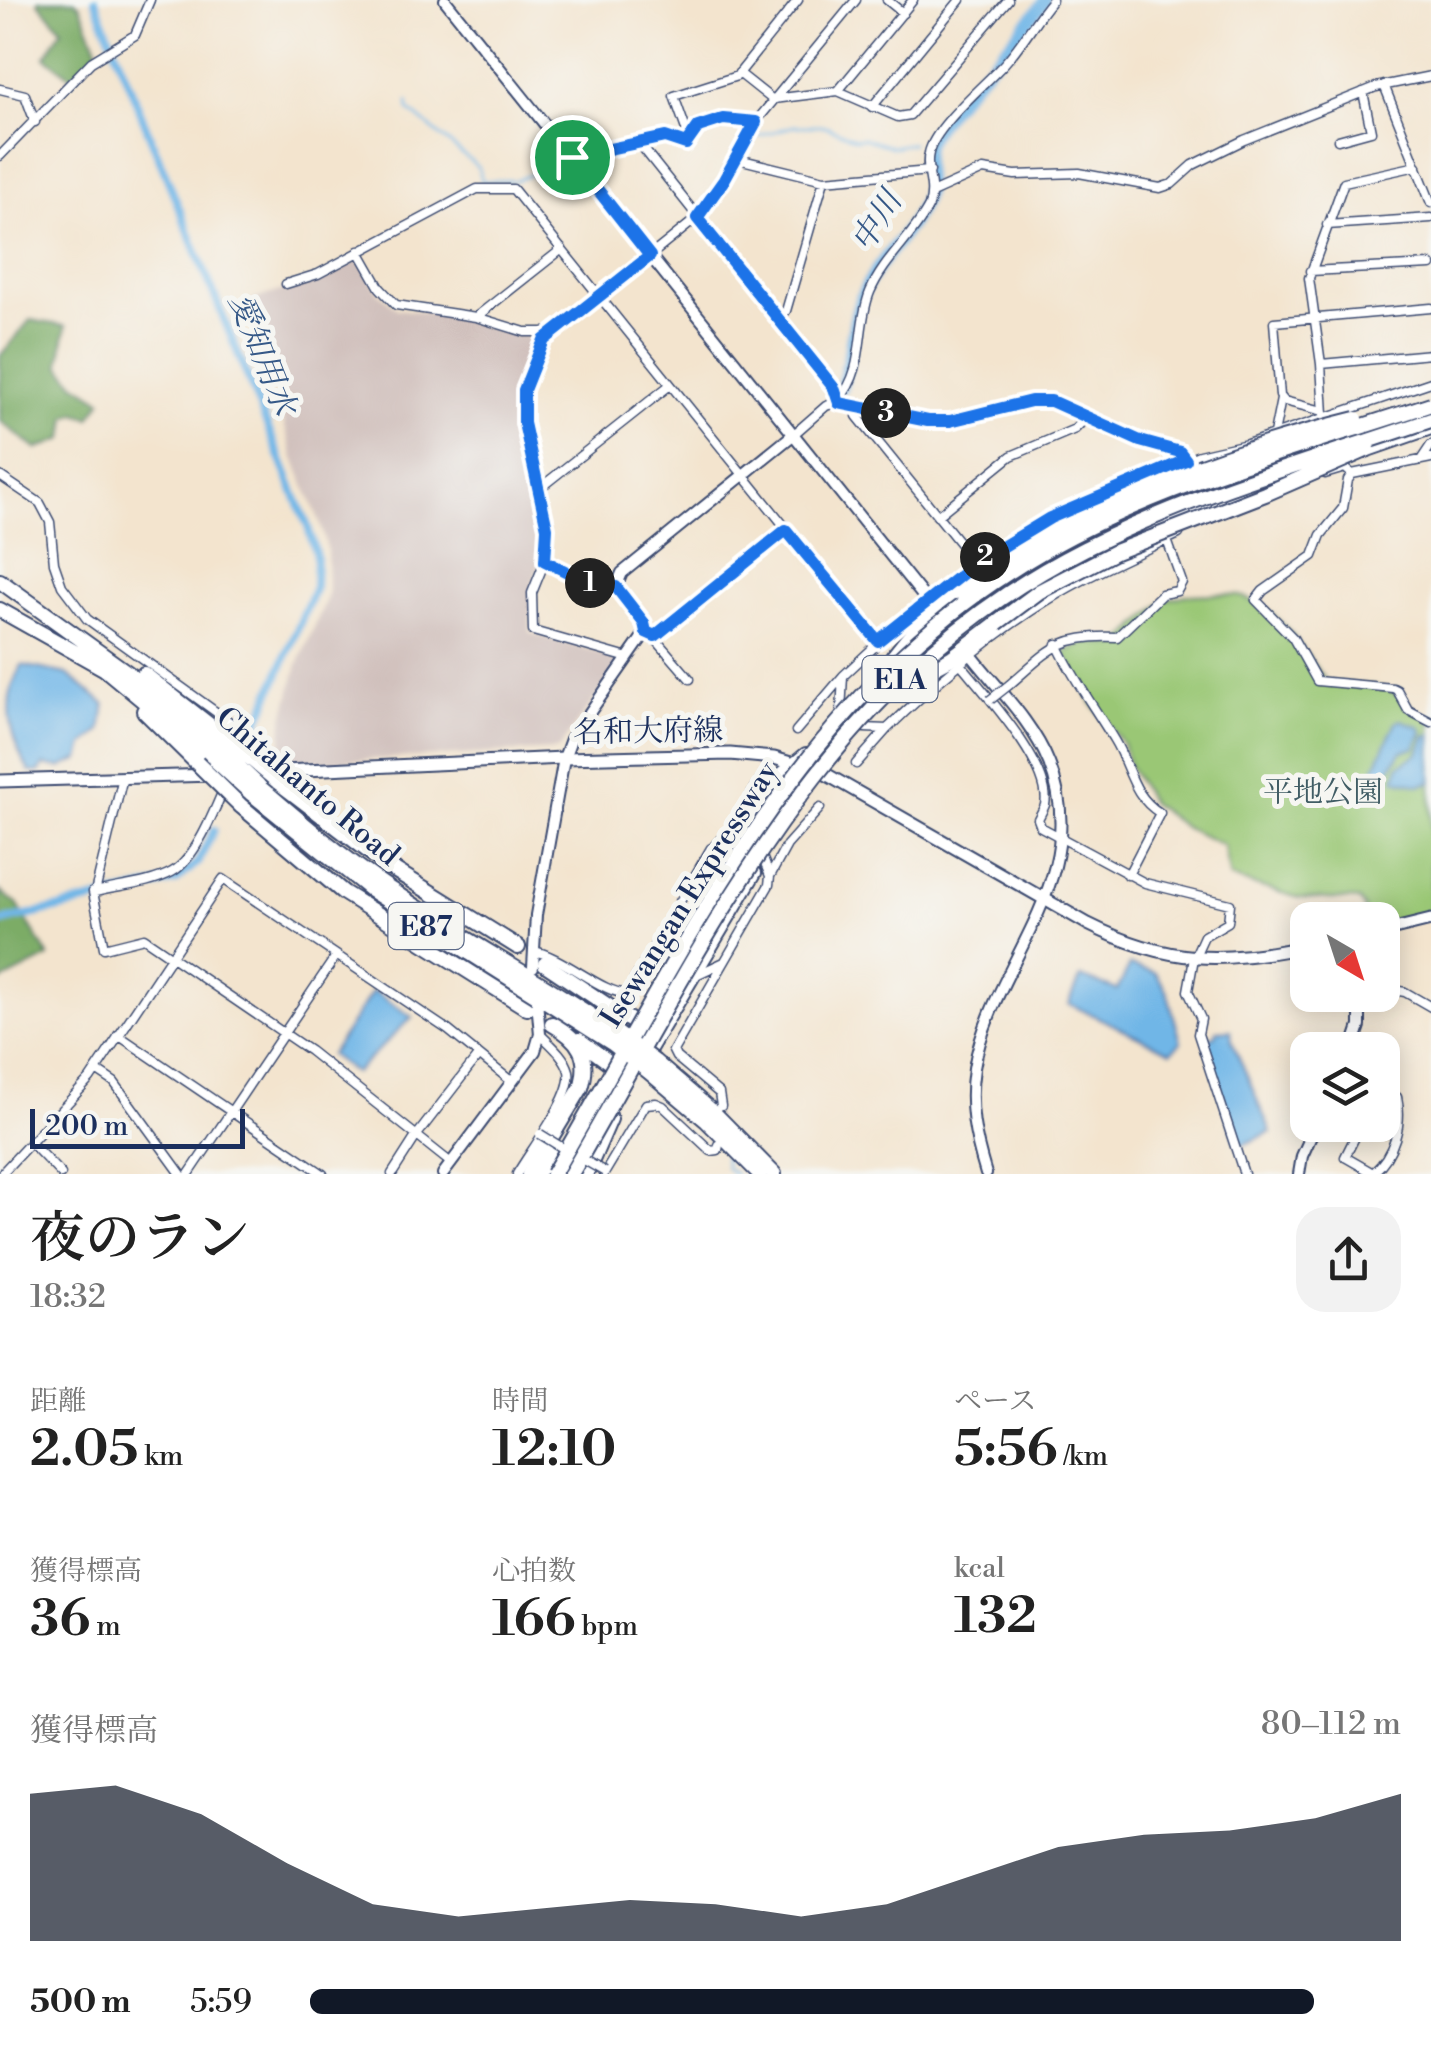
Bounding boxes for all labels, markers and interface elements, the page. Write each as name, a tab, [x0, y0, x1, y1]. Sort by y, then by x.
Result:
pin	[530, 115, 615, 200]
icon: arrive	[545, 130, 600, 185]
water label: 中川	[843, 181, 912, 259]
water label: 愛知用水	[220, 288, 306, 424]
pin: 3	[861, 388, 911, 438]
text: 3	[878, 395, 894, 430]
pin: 2	[960, 532, 1010, 582]
text: 2	[976, 539, 994, 574]
pin: 1	[565, 558, 615, 608]
text: 1	[583, 565, 597, 600]
road number: E1A	[862, 656, 938, 702]
street label: Chitahanto Road	[208, 699, 407, 875]
street label: 名和大府線	[573, 712, 723, 752]
street label: Isewangan Expressway	[592, 754, 787, 1035]
park label: 平地公園	[1263, 774, 1383, 812]
north arrow	[1290, 902, 1400, 1012]
map controls	[1290, 902, 1400, 1142]
road number: E87	[388, 903, 464, 949]
button: layers	[1290, 1032, 1400, 1142]
scale bar	[30, 1104, 245, 1148]
text: 200 m	[45, 1109, 128, 1144]
text: 夜のラン	[30, 1205, 250, 1274]
button: share	[1296, 1207, 1401, 1312]
text: 18:32	[30, 1277, 106, 1317]
text: 距離	[30, 1384, 86, 1419]
text: 時間	[492, 1384, 548, 1419]
text: ペース	[954, 1384, 1037, 1419]
text: 2.05	[30, 1419, 138, 1481]
text: 12:10	[492, 1419, 616, 1481]
text: 5:56	[954, 1419, 1058, 1481]
text: km	[138, 1439, 183, 1474]
text: /km	[1058, 1439, 1108, 1474]
text: kcal	[954, 1551, 1005, 1586]
text: 獲得標高	[30, 1554, 142, 1589]
text: 心拍数	[492, 1554, 576, 1589]
text: 132	[954, 1586, 1037, 1648]
text: 36	[30, 1589, 90, 1651]
text: 166	[492, 1589, 576, 1651]
text: m	[90, 1609, 121, 1644]
text: bpm	[576, 1609, 638, 1644]
text: 80–112 m	[1261, 1704, 1401, 1744]
text: 獲得標高	[30, 1711, 158, 1751]
text: 500 m	[30, 1982, 131, 2022]
text: 5:59	[190, 1982, 252, 2022]

